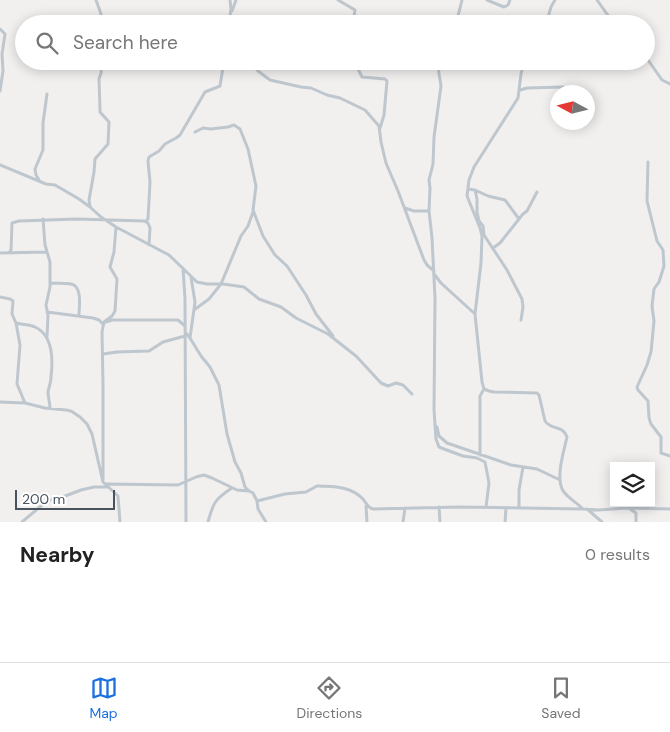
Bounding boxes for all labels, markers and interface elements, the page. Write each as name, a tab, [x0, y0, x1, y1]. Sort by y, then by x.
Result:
search box	[15, 15, 655, 70]
icon: search	[33, 29, 61, 57]
text: Search here	[73, 30, 178, 55]
north arrow	[550, 85, 595, 130]
map controls	[610, 462, 655, 507]
button: layers	[610, 462, 655, 507]
scale bar	[15, 487, 115, 510]
text: 200 m	[22, 490, 65, 508]
text: Nearby	[20, 541, 94, 569]
text: 0 results	[585, 544, 650, 565]
tab: Map	[89, 674, 118, 722]
tab: Directions	[297, 674, 362, 722]
tab: Saved	[541, 674, 581, 722]

